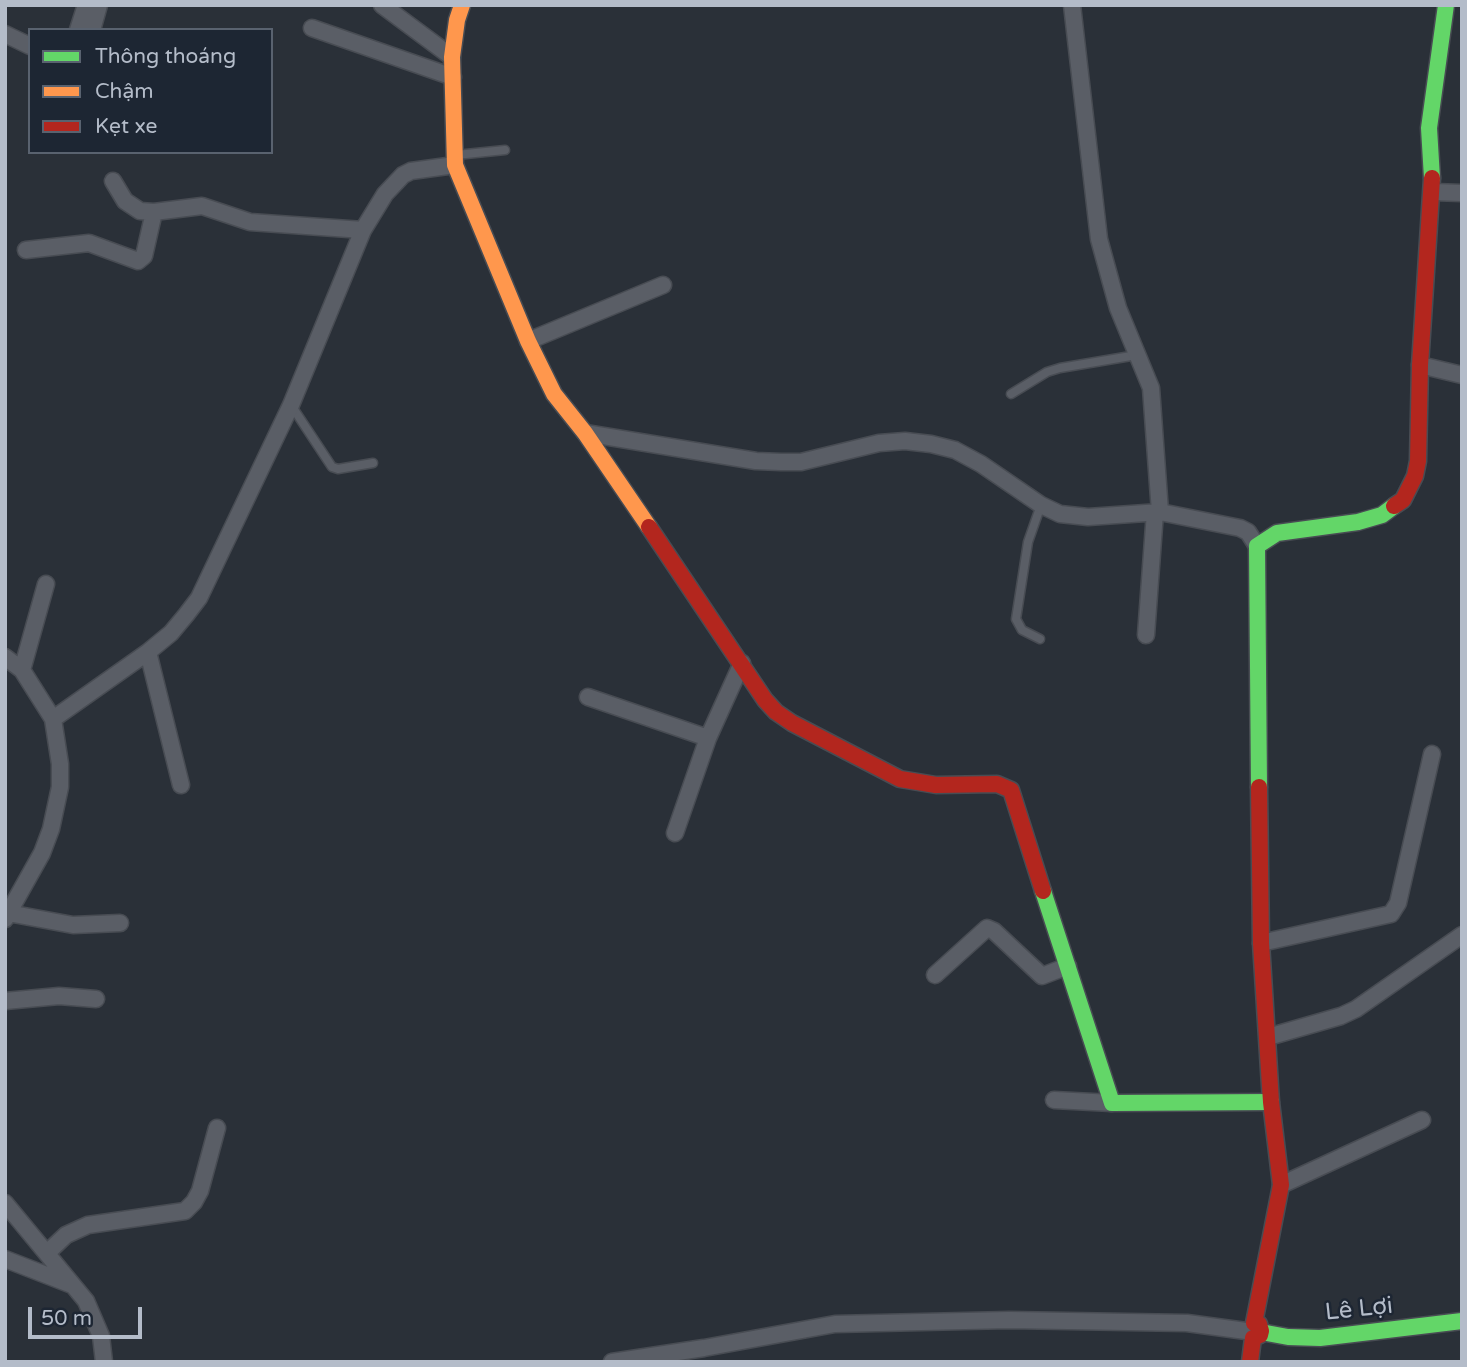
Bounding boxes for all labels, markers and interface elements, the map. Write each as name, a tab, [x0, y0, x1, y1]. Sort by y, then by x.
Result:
legend	[28, 28, 273, 154]
text: Thông thoáng	[95, 44, 236, 69]
text: Chậm	[95, 79, 153, 104]
text: Kẹt xe	[95, 114, 157, 139]
street label: Lê Lợi	[1324, 1292, 1394, 1328]
scale bar	[32, 1294, 145, 1338]
text: 50 m	[41, 1306, 92, 1331]

